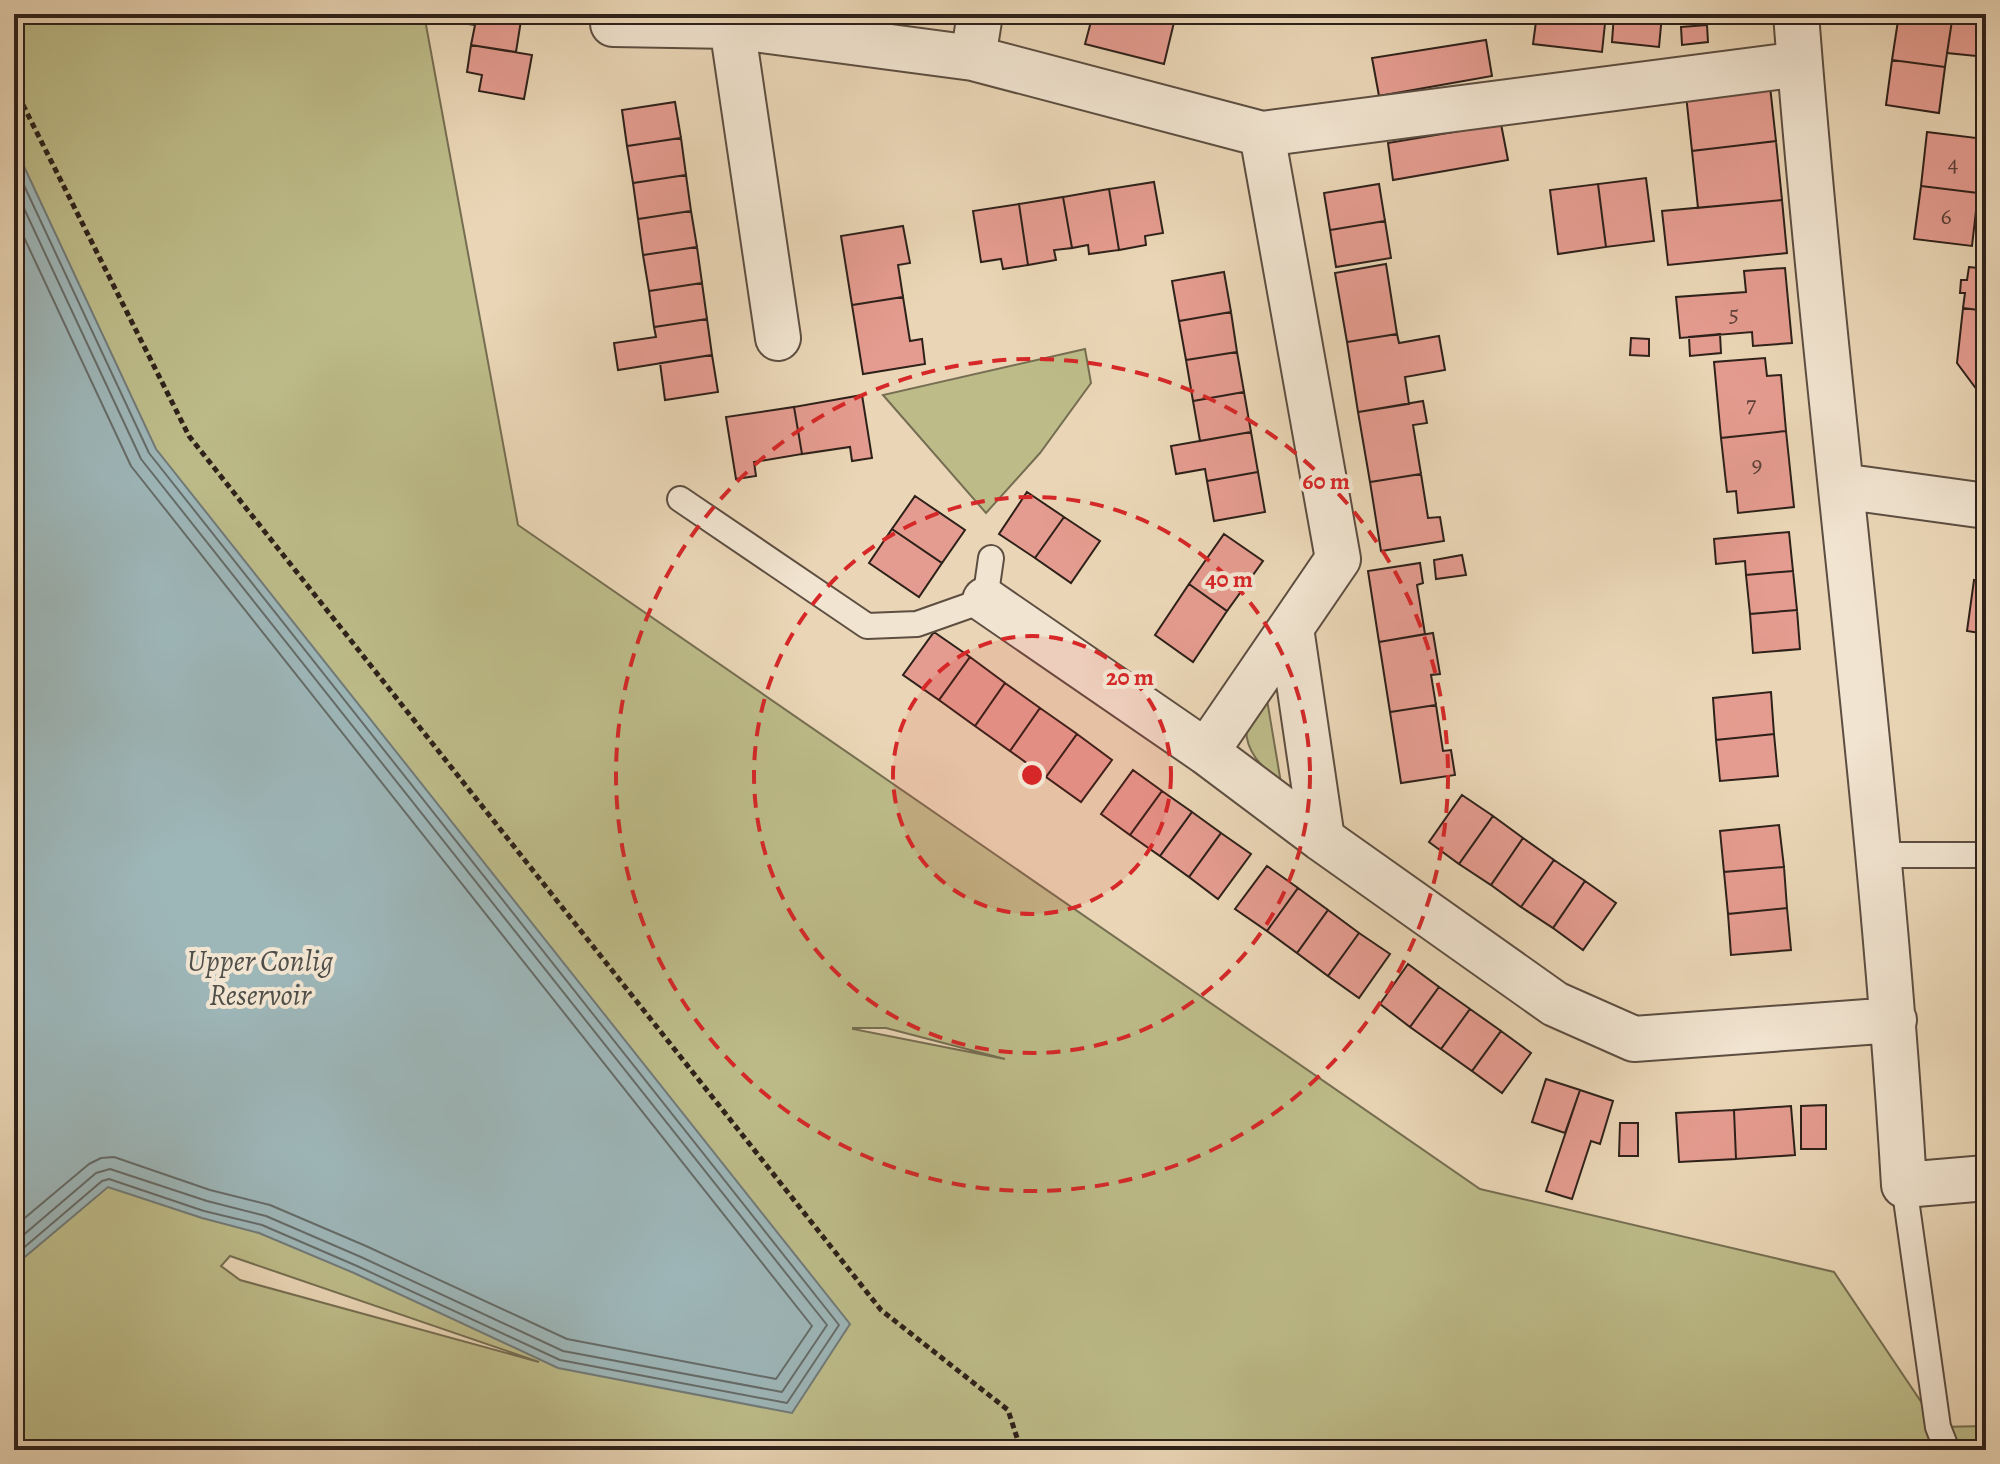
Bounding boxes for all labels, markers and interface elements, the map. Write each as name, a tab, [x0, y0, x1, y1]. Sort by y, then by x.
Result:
house number: 4	[1948, 147, 1959, 179]
house number: 6	[1940, 200, 1952, 232]
house number: 5	[1729, 298, 1739, 330]
house number: 7	[1746, 388, 1757, 420]
house number: 9	[1752, 448, 1762, 480]
text: 60 m	[1302, 465, 1350, 497]
text: 40 m	[1205, 563, 1253, 595]
text: 20 m	[1106, 661, 1154, 693]
centre of rings	[1018, 761, 1046, 789]
water label: Upper Conlig Reservoir	[187, 941, 334, 1015]

